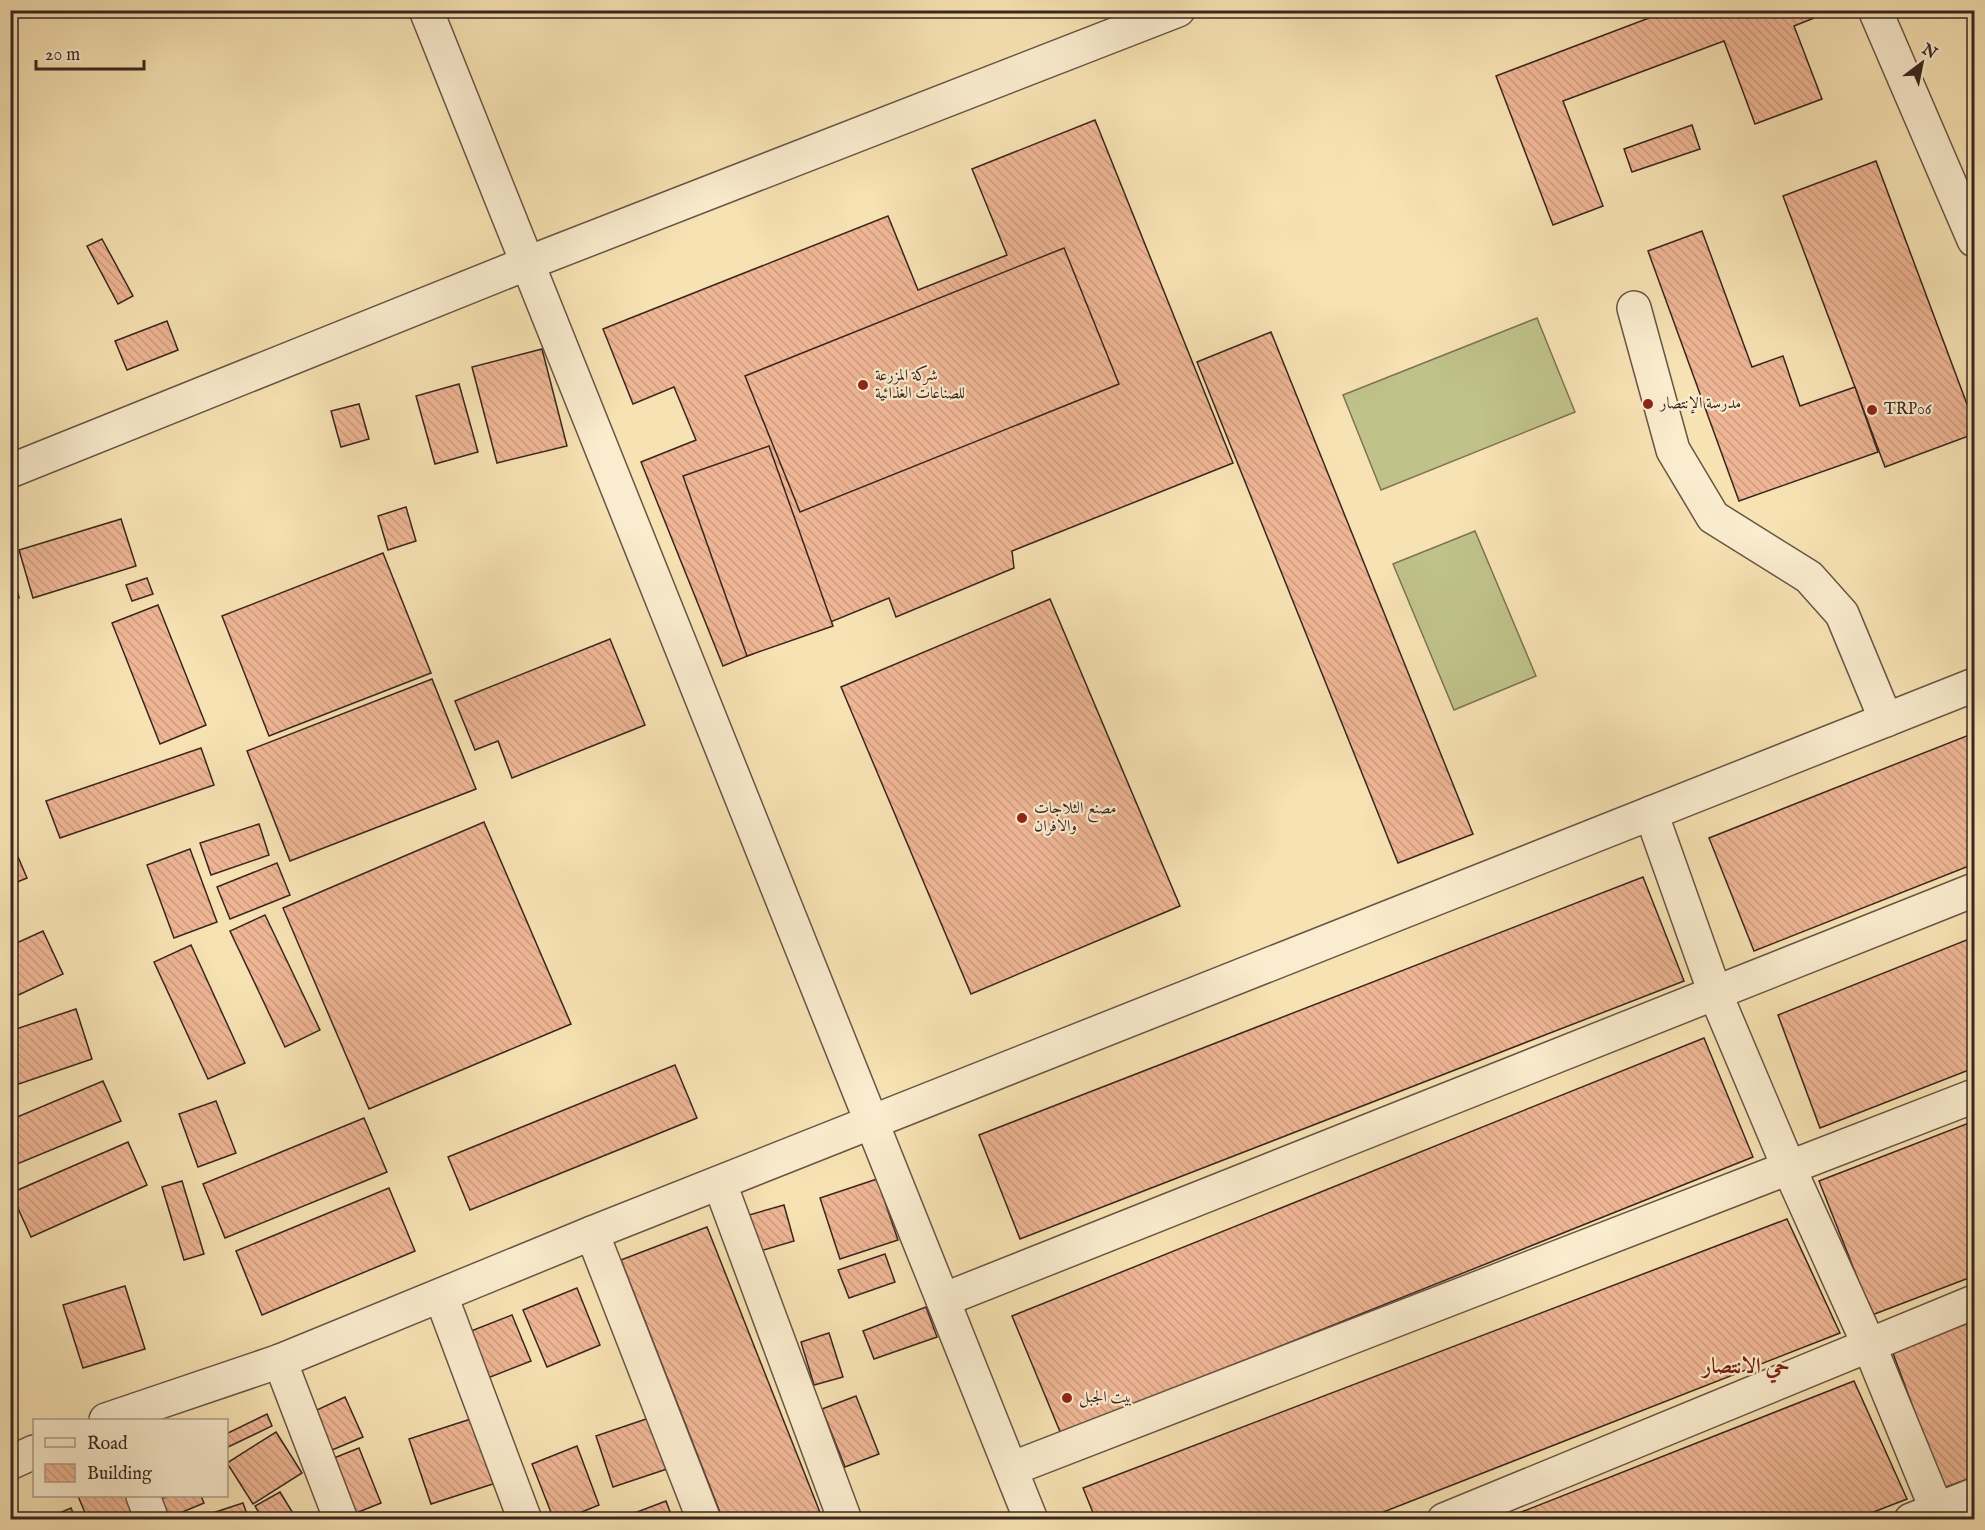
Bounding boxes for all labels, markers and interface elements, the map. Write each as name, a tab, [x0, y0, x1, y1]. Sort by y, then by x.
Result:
scale bar	[36, 33, 144, 71]
north arrow	[1892, 33, 1952, 93]
text: N	[1917, 39, 1940, 64]
text: 20 m	[45, 44, 80, 67]
place label: شركة المزرعة للصناعات الغذائية	[875, 365, 965, 404]
marker: شركة المزرعة للصناعات الغذائية	[856, 378, 870, 392]
place label: مدرسة الإنتصار	[1658, 394, 1741, 414]
marker: مدرسة الإنتصار	[1641, 397, 1655, 411]
place label: TRP06	[1884, 400, 1932, 420]
marker: TRP06	[1865, 403, 1879, 417]
place label: مصنع الثلاجات والافران	[1034, 799, 1116, 837]
marker: مصنع الثلاجات والافران	[1015, 811, 1029, 825]
district label: حي الانتصار	[1699, 1353, 1790, 1384]
place label: بيت الجبل	[1079, 1388, 1132, 1408]
marker: بيت الجبل	[1060, 1391, 1074, 1405]
legend	[33, 1419, 228, 1497]
text: Road	[87, 1433, 128, 1456]
text: Building	[87, 1463, 152, 1486]

